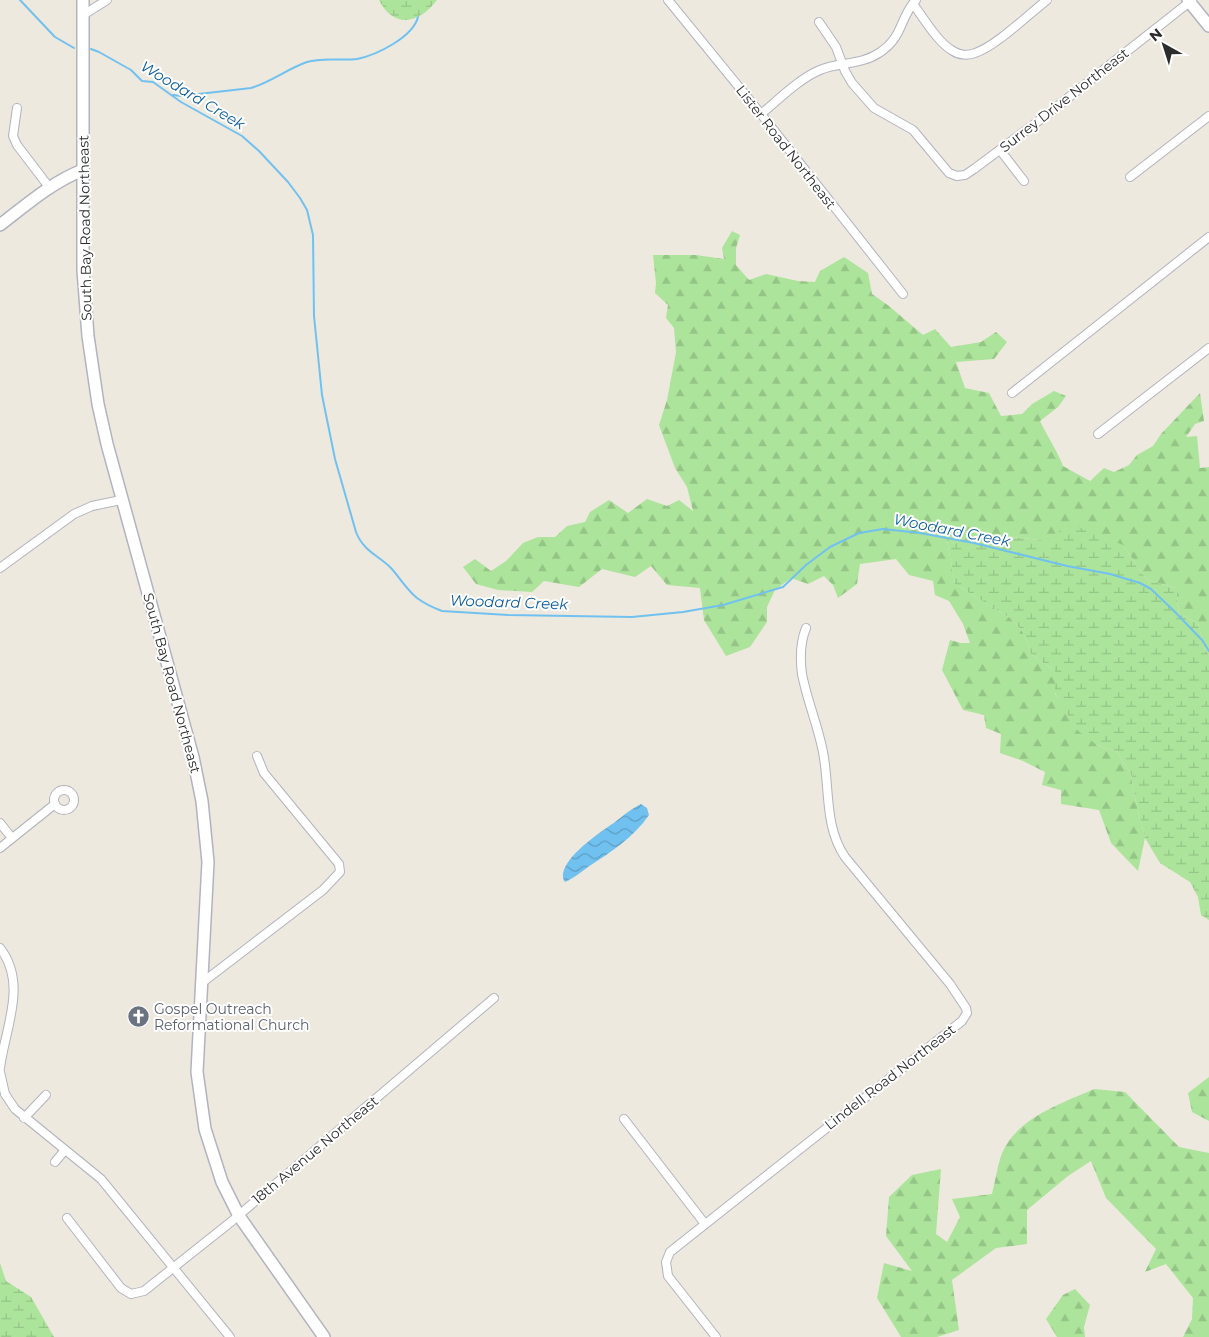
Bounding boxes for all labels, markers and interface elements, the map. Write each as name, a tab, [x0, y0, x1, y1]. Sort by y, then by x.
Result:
north arrow	[1139, 20, 1189, 70]
text: N	[1146, 24, 1166, 45]
street label: Surrey Drive Northeast	[996, 44, 1132, 156]
water label: Woodard Creek	[137, 56, 250, 134]
street label: Lister Road Northeast	[732, 81, 840, 213]
street label: South Bay Road Northeast	[74, 135, 96, 321]
water label: Woodard Creek	[892, 509, 1013, 551]
water label: Woodard Creek	[450, 590, 570, 614]
street label: South Bay Road Northeast	[139, 591, 205, 775]
place label: Gospel Outreach Reformational Church	[154, 1000, 309, 1034]
church icon: Gospel Outreach Reformational Church	[126, 1005, 150, 1029]
street label: Lindell Road Northeast	[821, 1020, 959, 1134]
street label: 18th Avenue Northeast	[248, 1092, 382, 1208]

